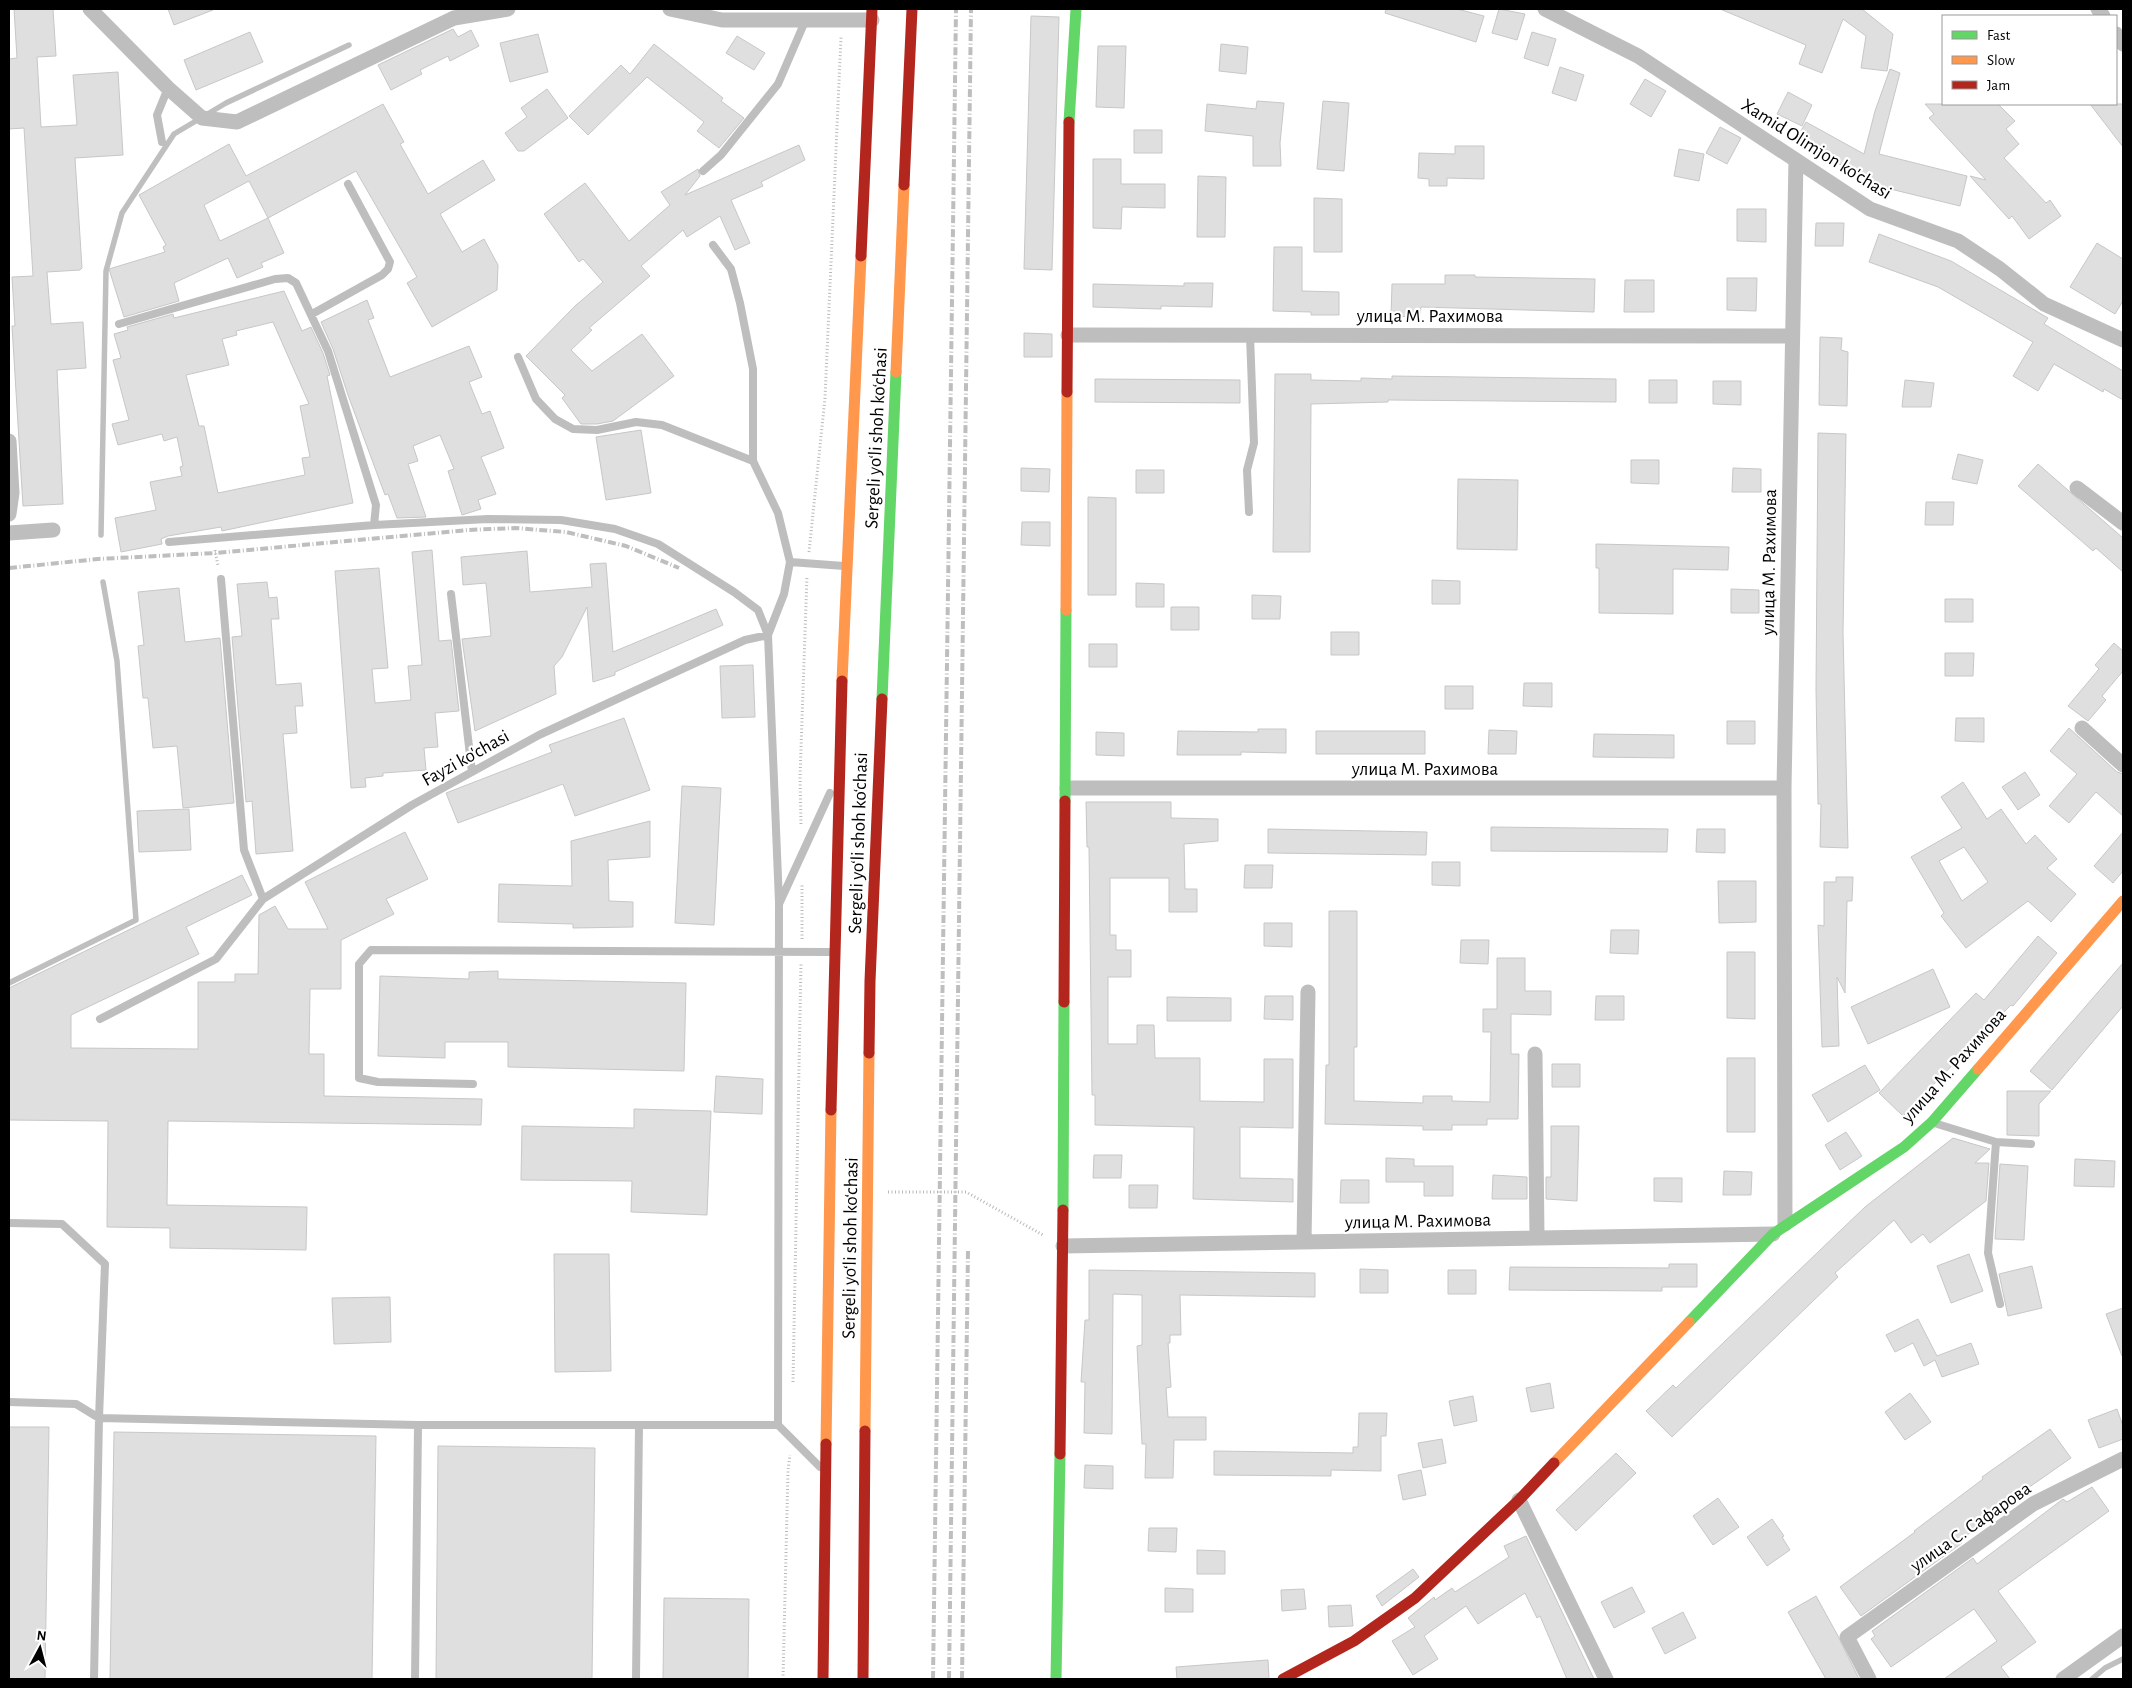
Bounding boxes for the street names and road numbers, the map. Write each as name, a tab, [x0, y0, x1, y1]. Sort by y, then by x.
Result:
street label: Xamid Olimjon ko'chasi	[1738, 95, 1895, 203]
street label: улица М. Рахимова	[1356, 307, 1503, 326]
street label: Sergeli yo‘li shoh ko‘chasi	[862, 347, 891, 529]
street label: улица М. Рахимова	[1759, 488, 1780, 636]
street label: Fayzi ko'chasi	[419, 727, 513, 790]
street label: Sergeli yo‘li shoh ko‘chasi	[846, 752, 871, 934]
street label: улица М. Рахимова	[1351, 760, 1498, 779]
street label: улица М. Рахимова	[1897, 1005, 2010, 1127]
street label: Sergeli yo‘li shoh ko‘chasi	[839, 1157, 862, 1339]
street label: улица М. Рахимова	[1344, 1211, 1492, 1232]
street label: улица С. Сафарова	[1906, 1478, 2035, 1576]

